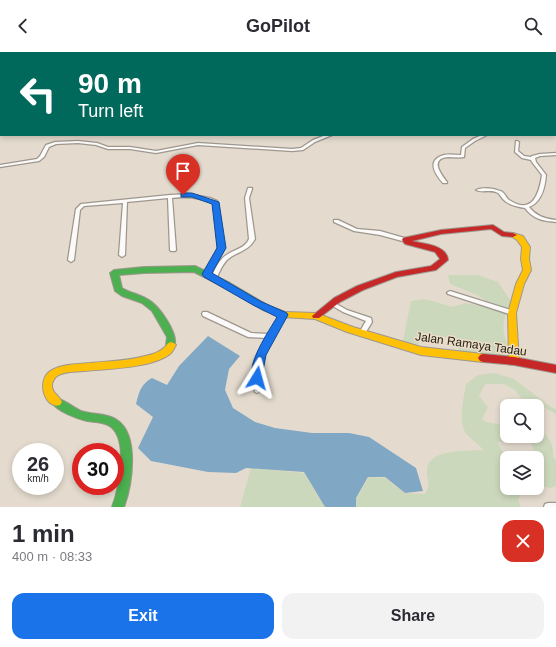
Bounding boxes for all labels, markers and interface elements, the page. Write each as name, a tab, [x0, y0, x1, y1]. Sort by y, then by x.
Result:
icon: back	[12, 15, 34, 37]
icon: search	[522, 15, 544, 37]
text: GoPilot	[246, 16, 310, 36]
icon: left	[12, 68, 64, 120]
text: 90 m	[78, 68, 142, 99]
text: Turn left	[78, 101, 143, 121]
pin	[166, 154, 200, 195]
icon: arrive	[172, 160, 194, 182]
street label: Jalan Ramaya Tadau	[414, 329, 528, 359]
position arrow	[236, 357, 278, 399]
map controls	[500, 399, 544, 495]
button: search	[500, 399, 544, 443]
speed limit sign: 30	[72, 443, 124, 495]
button: layers	[500, 451, 544, 495]
text: 26	[27, 453, 49, 475]
text: km/h	[27, 473, 49, 484]
text: 1 min	[12, 520, 75, 547]
button: close	[502, 520, 544, 562]
text: 400 m · 08:33	[12, 549, 92, 564]
button: Exit	[12, 593, 274, 639]
button: Share	[282, 593, 544, 639]

